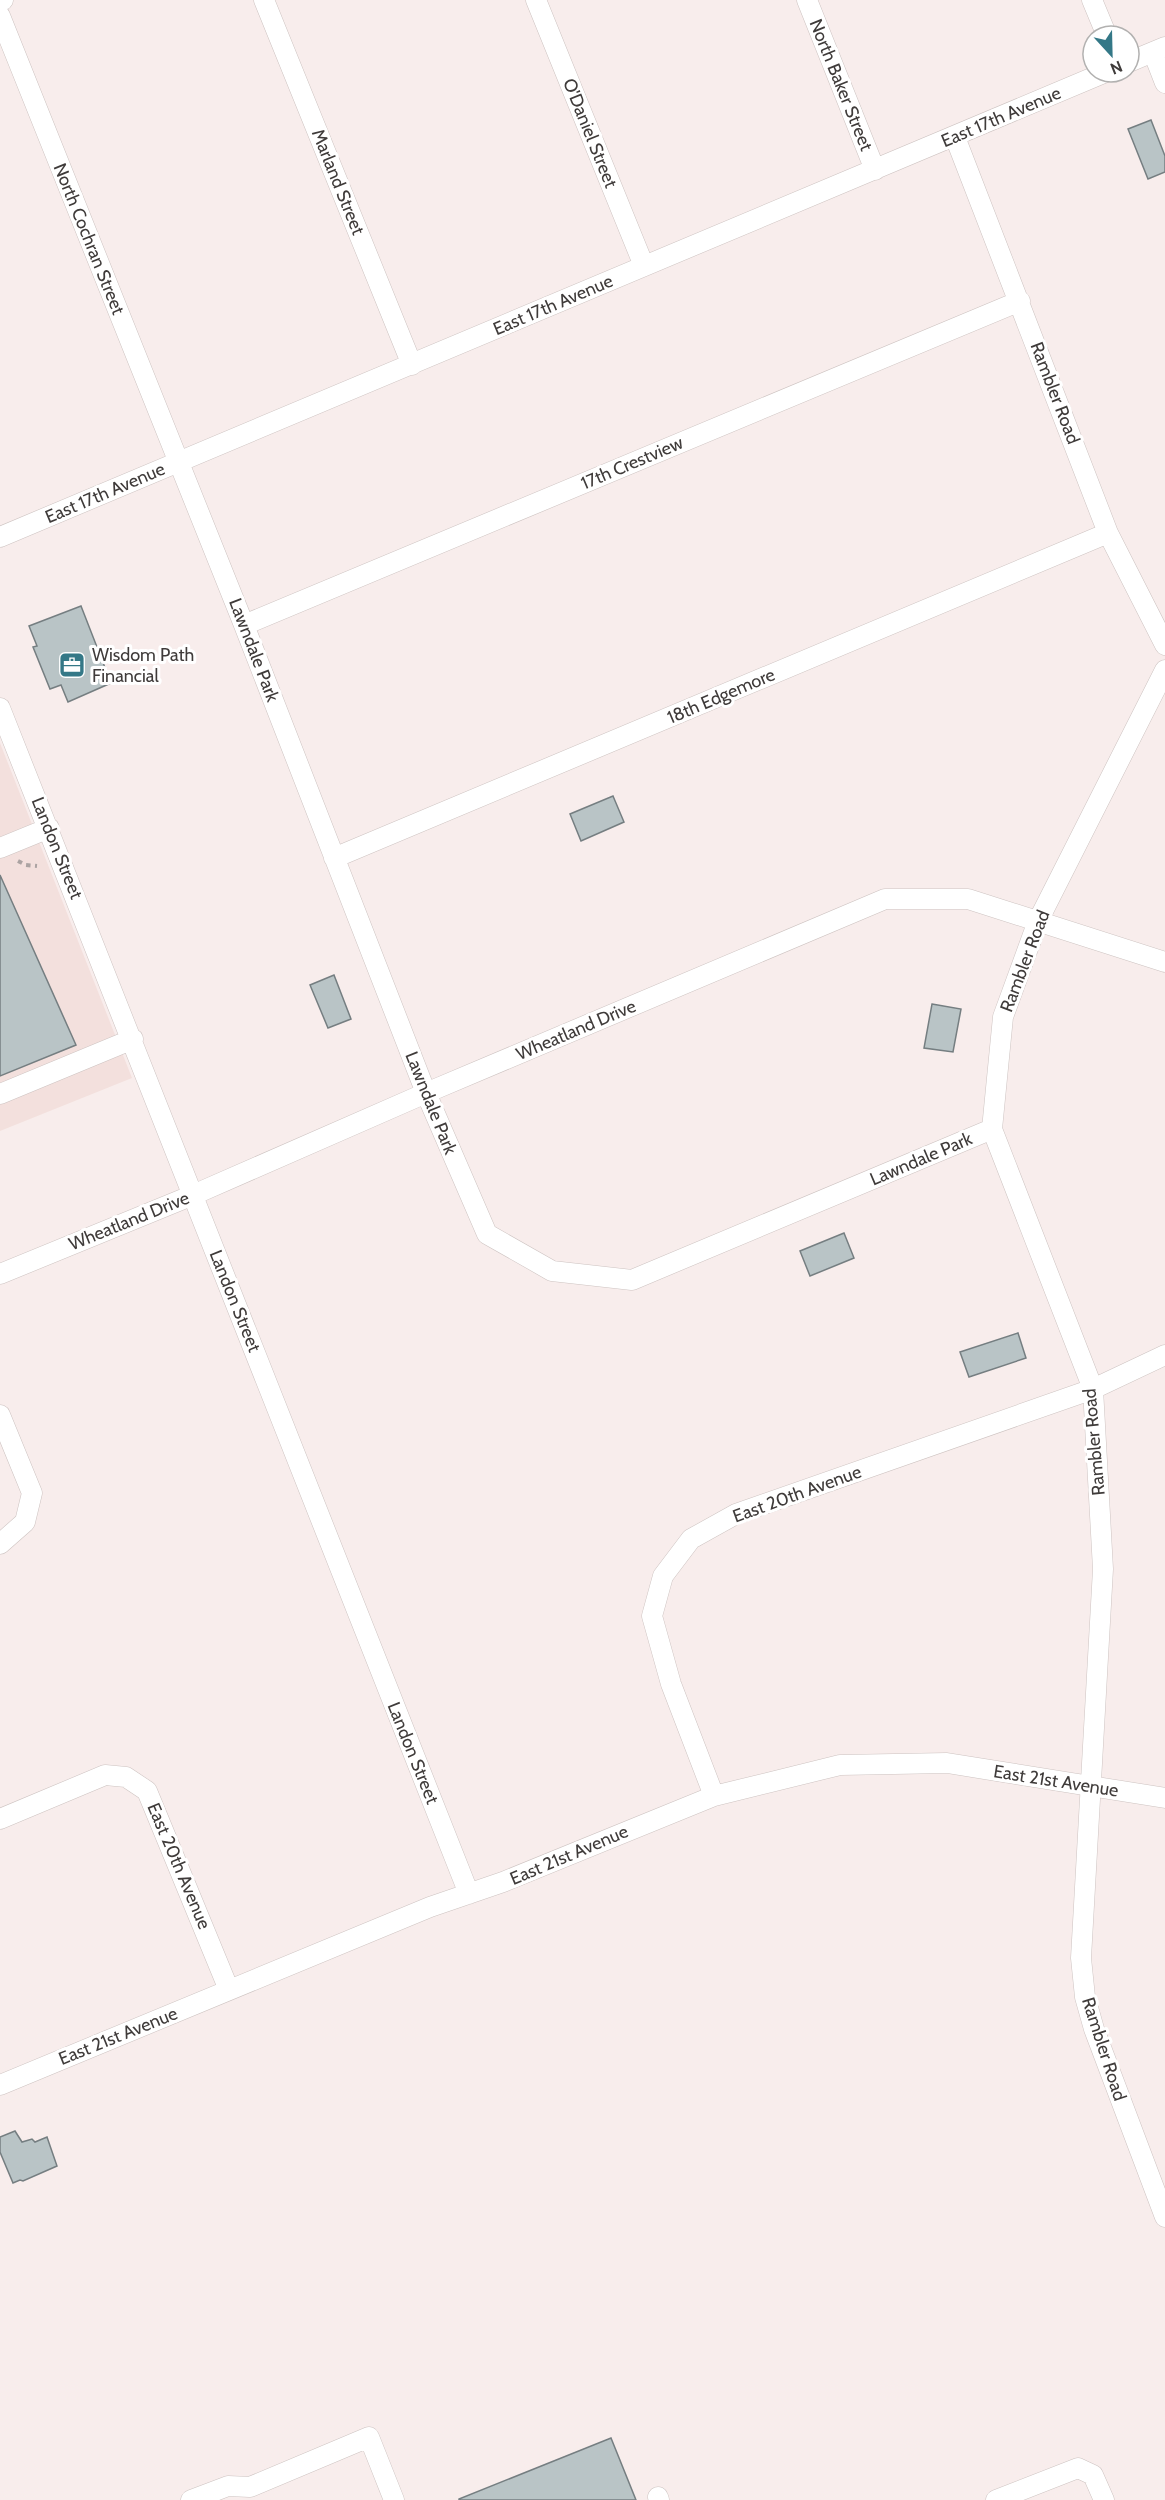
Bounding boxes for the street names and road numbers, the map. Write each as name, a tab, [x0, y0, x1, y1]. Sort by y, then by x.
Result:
street label: North Baker Street	[805, 16, 877, 154]
street label: O'Daniel Street	[558, 75, 622, 191]
street label: East 17th Avenue	[938, 82, 1064, 152]
street label: Marland Street	[307, 126, 369, 238]
street label: North Cochran Street	[49, 160, 129, 318]
street label: East 17th Avenue	[490, 270, 616, 340]
street label: Rambler Road	[1025, 339, 1085, 447]
street label: 17th Crestview	[578, 432, 686, 494]
street label: East 17th Avenue	[42, 458, 168, 528]
street label: Lawndale Park	[224, 595, 284, 706]
street label: 18th Edgemore	[664, 663, 778, 729]
street label: Landon Street	[27, 794, 87, 902]
street label: Rambler Road	[995, 907, 1055, 1015]
street label: Wheatland Drive	[513, 995, 639, 1065]
street label: Lawndale Park	[400, 1048, 462, 1159]
street label: Lawndale Park	[867, 1127, 976, 1190]
street label: Wheatland Drive	[66, 1187, 192, 1255]
street label: Landon Street	[205, 1247, 265, 1355]
street label: Rambler Road	[1078, 1388, 1110, 1496]
street label: East 20th Avenue	[730, 1461, 864, 1527]
street label: Landon Street	[383, 1699, 443, 1807]
street label: East 21st Avenue	[992, 1760, 1120, 1802]
street label: East 20th Avenue	[142, 1800, 216, 1932]
street label: East 21st Avenue	[507, 1820, 631, 1890]
street label: Rambler Road	[1077, 1995, 1131, 2103]
street label: East 21st Avenue	[55, 2002, 181, 2070]

